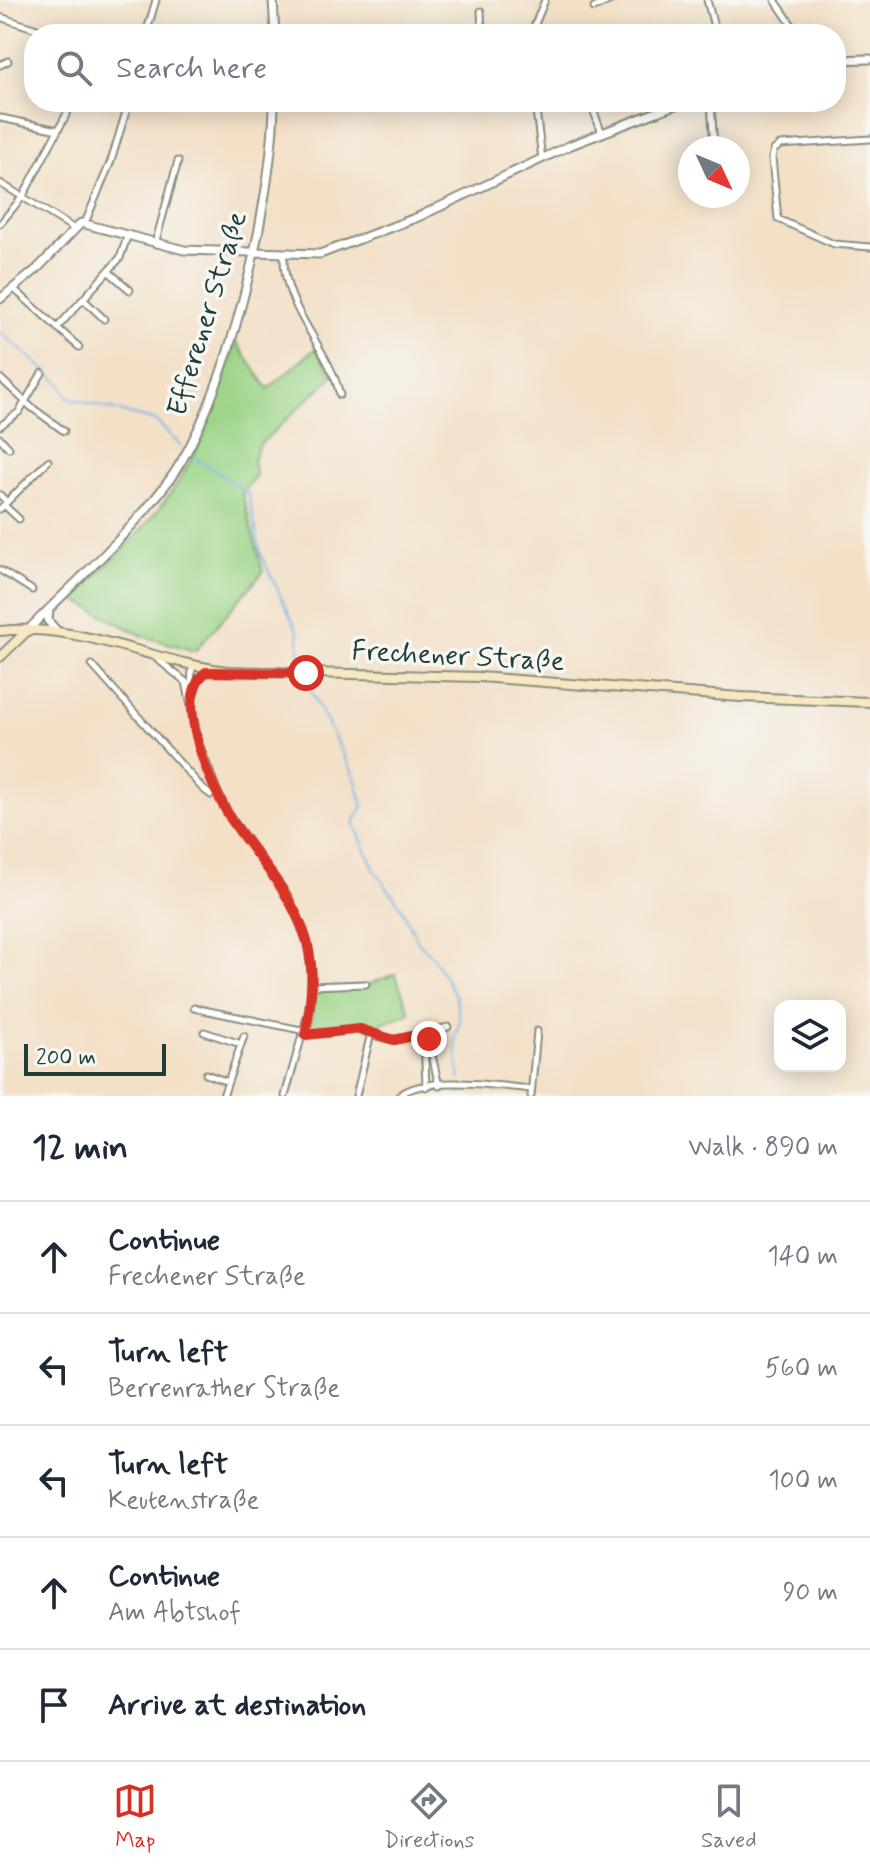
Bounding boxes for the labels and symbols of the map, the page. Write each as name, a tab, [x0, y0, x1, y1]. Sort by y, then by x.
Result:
north arrow	[678, 136, 750, 208]
street label: Efferener Straße	[159, 207, 257, 421]
street label: Frechener Straße	[351, 633, 565, 681]
route start	[288, 655, 324, 691]
route end	[411, 1021, 447, 1057]
scale bar	[24, 1040, 166, 1076]

